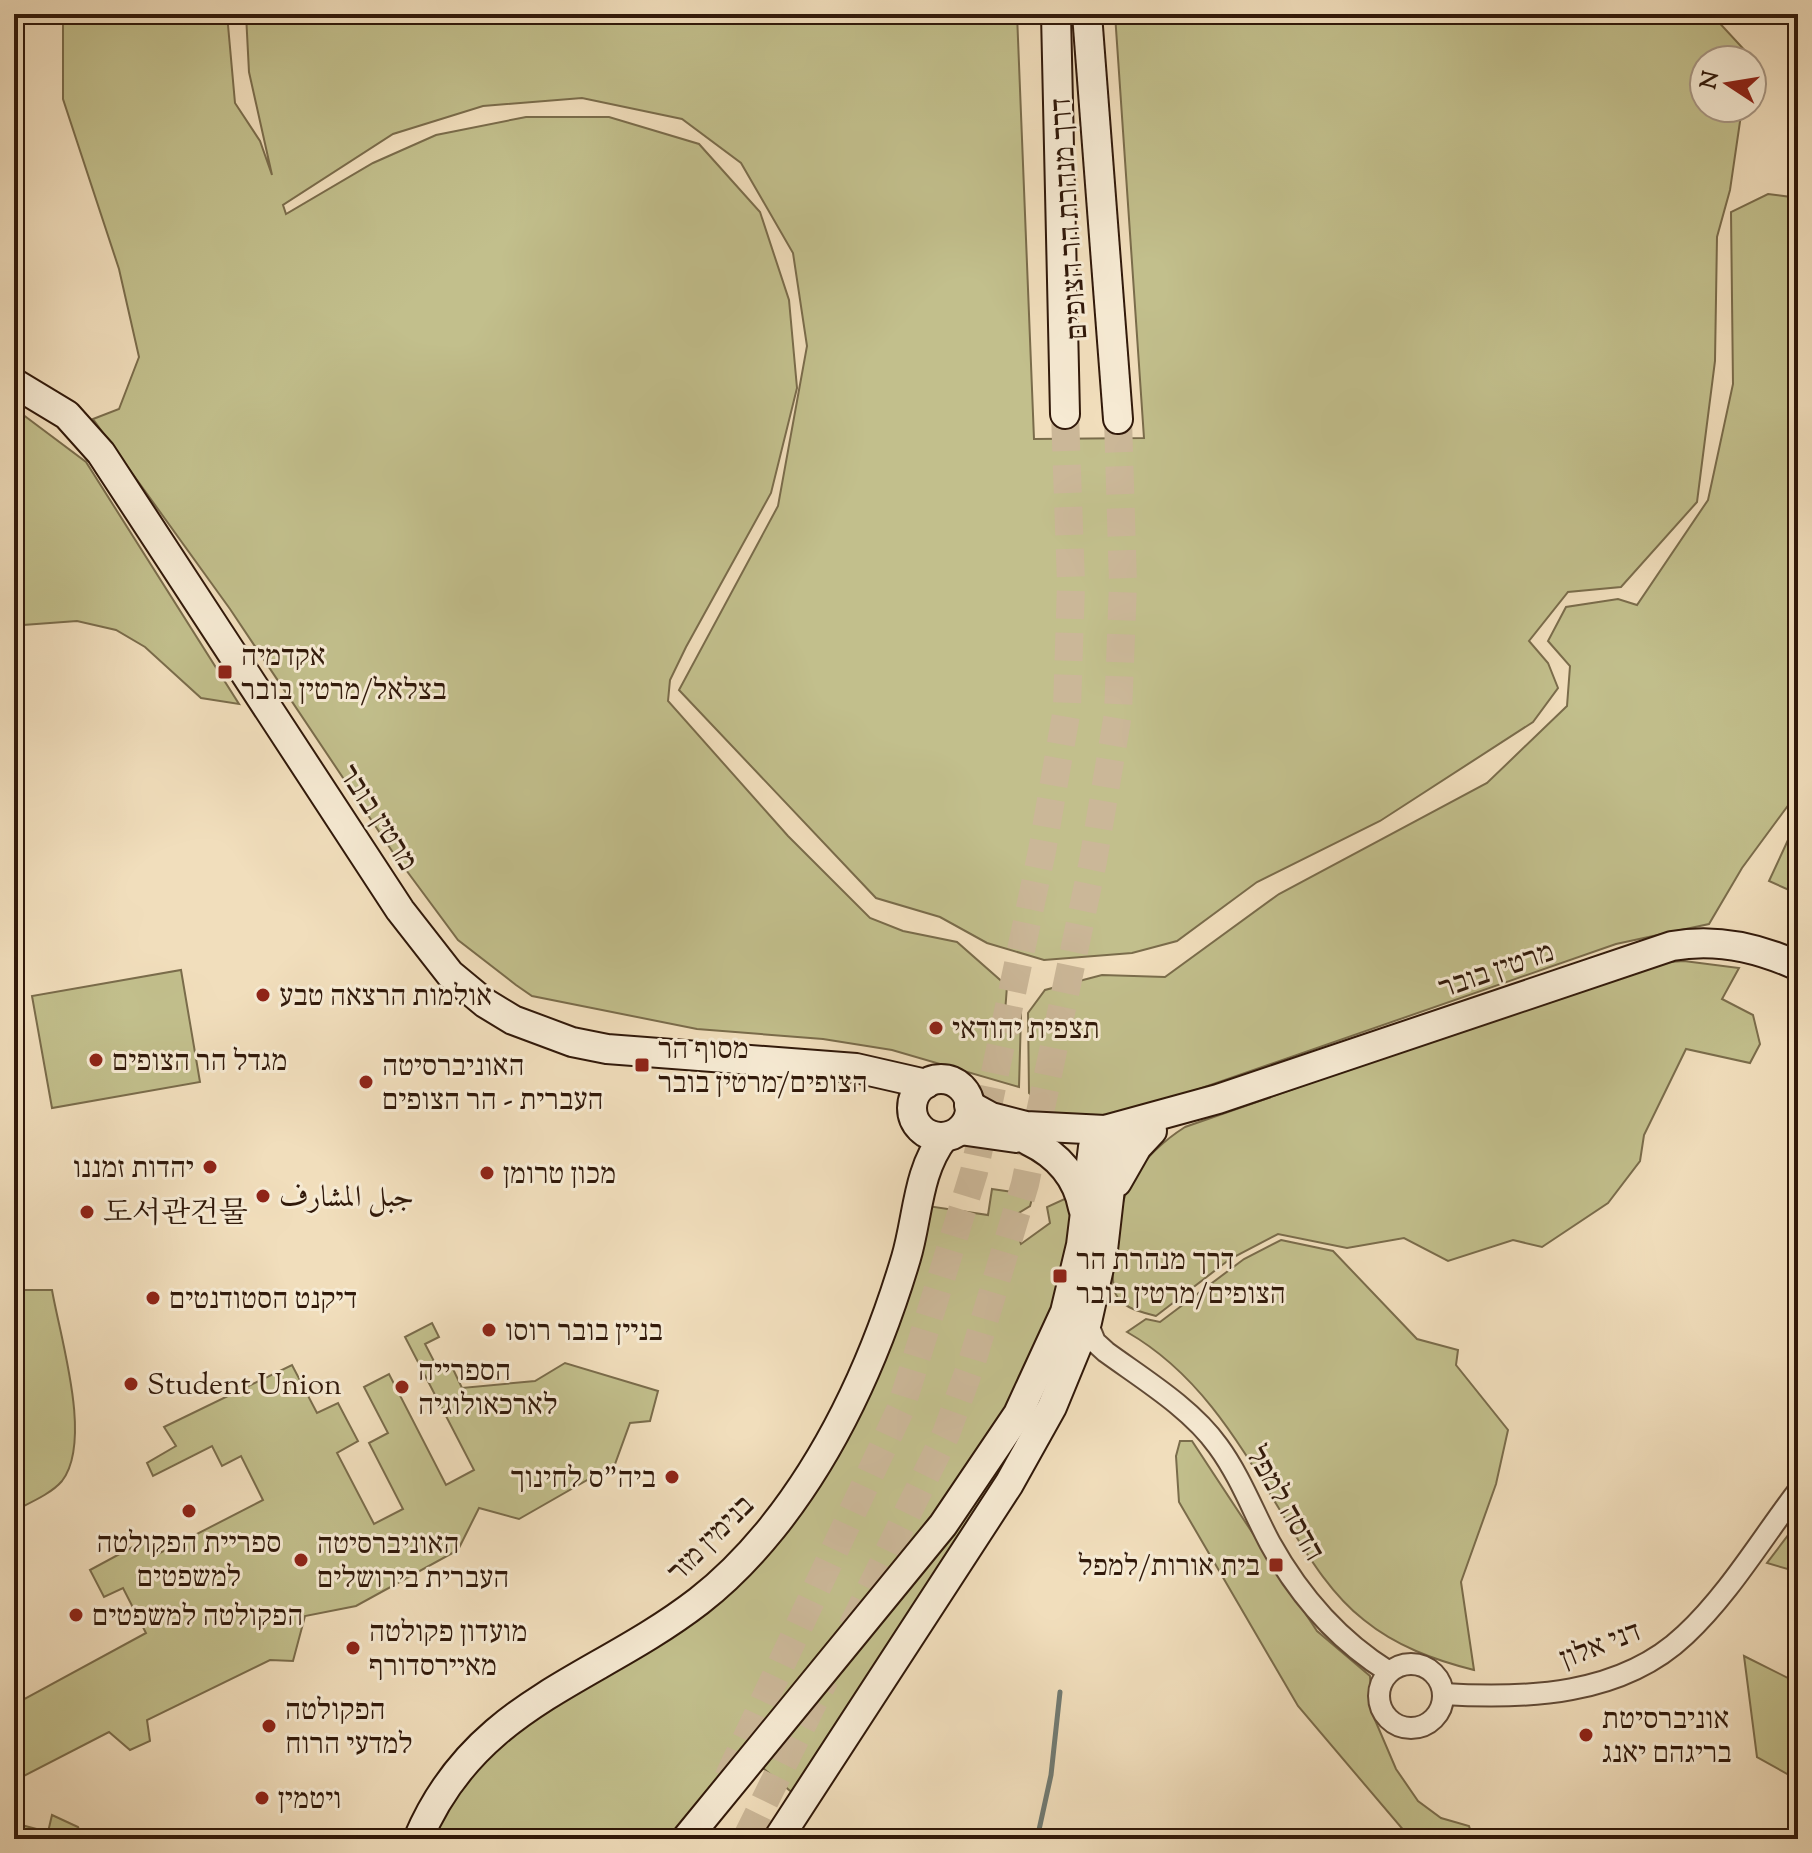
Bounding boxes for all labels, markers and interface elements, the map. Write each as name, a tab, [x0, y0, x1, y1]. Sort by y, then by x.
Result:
north arrow	[1688, 44, 1768, 124]
text: N	[1694, 68, 1729, 92]
street label: דרך מנהרת הר הצופים	[1041, 96, 1100, 341]
place label: אקדמיה בצלאל/מרטין בובר	[241, 636, 447, 713]
marker: אקדמיה בצלאל/מרטין בובר	[216, 663, 234, 681]
street label: מרטין בובר	[326, 757, 427, 880]
street label: מרטין בובר	[1433, 932, 1560, 1011]
place label: אולמות הרצאה טבע	[279, 976, 492, 1019]
marker: אולמות הרצאה טבע	[254, 986, 272, 1004]
place label: תצפית יהודאי	[952, 1009, 1100, 1052]
marker: תצפית יהודאי	[927, 1019, 945, 1037]
place label: מסוף הר הצופים/מרטין בובר	[658, 1029, 868, 1106]
place label: מגדל הר הצופים	[112, 1041, 287, 1084]
place label: האוניברסיטה העברית - הר הצופים	[382, 1046, 604, 1123]
marker: מגדל הר הצופים	[87, 1051, 105, 1069]
marker: מסוף הר הצופים/מרטין בובר	[633, 1056, 651, 1074]
marker: האוניברסיטה העברית - הר הצופים	[357, 1073, 375, 1091]
place label: יהדות זמננו	[73, 1148, 194, 1191]
place label: מכון טרומן	[503, 1154, 616, 1197]
marker: יהדות זמננו	[201, 1158, 219, 1176]
marker: מכון טרומן	[478, 1164, 496, 1182]
place label: جبل المشارف	[279, 1177, 414, 1220]
marker: جبل المشارف	[254, 1187, 272, 1205]
place label: 도서관건물	[103, 1193, 248, 1236]
marker: 도서관건물	[78, 1203, 96, 1221]
place label: דרך מנהרת הר הצופים/מרטין בובר	[1076, 1240, 1286, 1317]
marker: דרך מנהרת הר הצופים/מרטין בובר	[1051, 1267, 1069, 1285]
place label: דיקנט הסטודנטים	[169, 1279, 357, 1322]
marker: דיקנט הסטודנטים	[144, 1289, 162, 1307]
place label: בניין בובר רוסו	[505, 1311, 663, 1354]
marker: בניין בובר רוסו	[480, 1321, 498, 1339]
place label: הספרייה לארכאולוגיה	[418, 1351, 558, 1428]
place label: Student Union	[147, 1365, 342, 1408]
marker: Student Union	[122, 1375, 140, 1393]
marker: הספרייה לארכאולוגיה	[393, 1378, 411, 1396]
street label: הדסה למפל	[1234, 1439, 1334, 1570]
place label: ביה"ס לחינוך	[510, 1458, 656, 1501]
marker: ביה"ס לחינוך	[663, 1468, 681, 1486]
street label: בנימין מזר	[658, 1486, 765, 1593]
marker: ספריית הפקולטה למשפטים	[180, 1502, 198, 1520]
place label: ספריית הפקולטה למשפטים	[97, 1523, 281, 1600]
place label: האוניברסיטה העברית בירושלים	[317, 1524, 509, 1601]
place label: בית אורות/למפל	[1078, 1546, 1260, 1589]
marker: האוניברסיטה העברית בירושלים	[292, 1551, 310, 1569]
marker: בית אורות/למפל	[1267, 1556, 1285, 1574]
place label: הפקולטה למשפטים	[92, 1596, 303, 1639]
marker: הפקולטה למשפטים	[67, 1606, 85, 1624]
street label: דני אלון	[1554, 1611, 1648, 1681]
place label: מועדון פקולטה מאיירסדורף	[369, 1612, 527, 1689]
marker: מועדון פקולטה מאיירסדורף	[344, 1639, 362, 1657]
place label: הפקולטה למדעי הרוח	[285, 1690, 413, 1767]
place label: אוניברסיטת בריגהם יאנג	[1602, 1699, 1732, 1776]
marker: הפקולטה למדעי הרוח	[260, 1717, 278, 1735]
marker: אוניברסיטת בריגהם יאנג	[1577, 1726, 1595, 1744]
place label: ויטמין	[278, 1779, 342, 1822]
marker: ויטמין	[253, 1789, 271, 1807]

